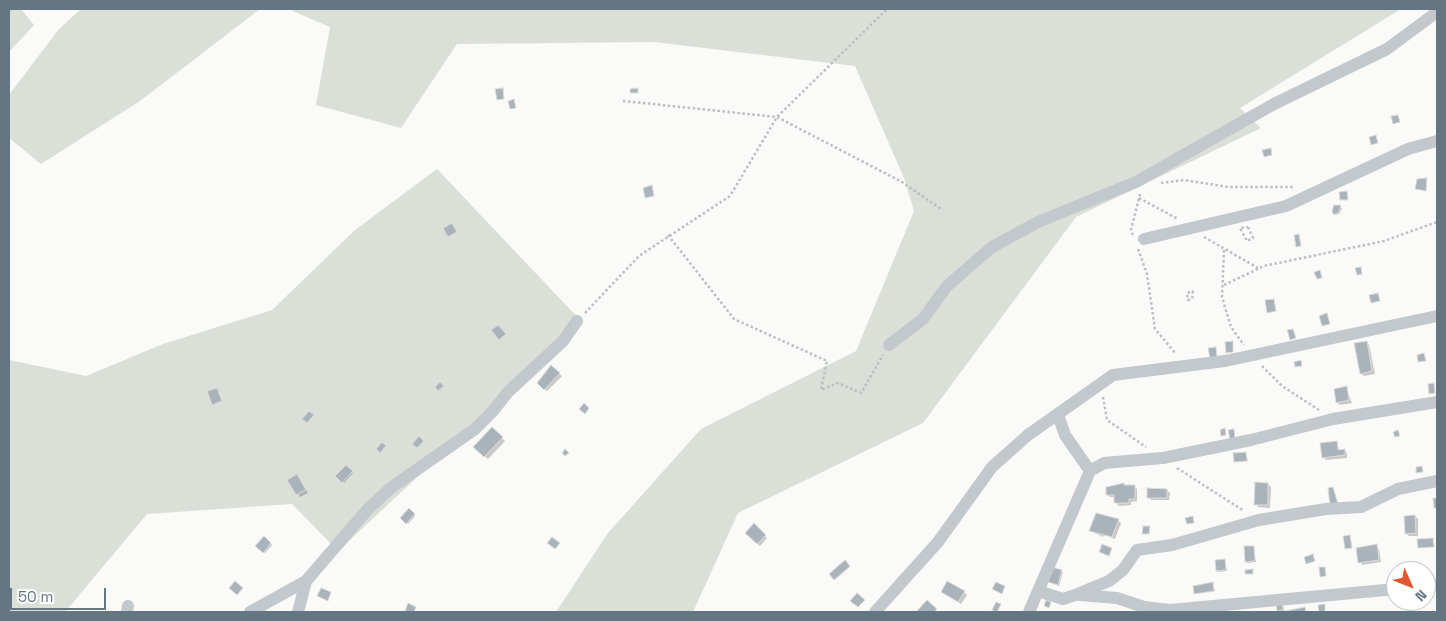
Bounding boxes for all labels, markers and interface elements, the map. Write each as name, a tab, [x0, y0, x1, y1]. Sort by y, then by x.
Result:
north arrow	[1386, 561, 1436, 611]
scale bar	[12, 578, 109, 610]
text: N	[1411, 586, 1431, 605]
text: 50 m	[18, 587, 53, 606]

